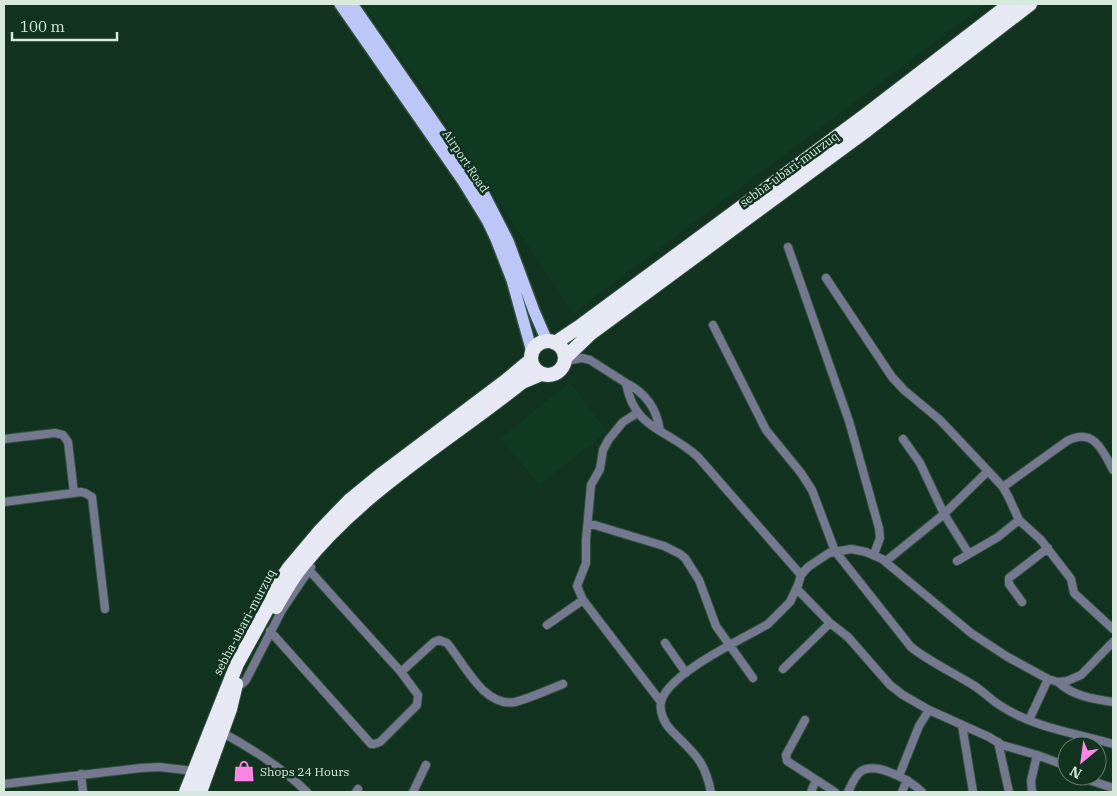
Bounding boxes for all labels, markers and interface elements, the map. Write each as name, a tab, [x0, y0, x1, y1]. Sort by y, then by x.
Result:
scale bar	[12, 10, 118, 42]
text: 100 m	[20, 17, 65, 36]
street label: Airport Road	[439, 127, 493, 195]
street label: sebha-ubari-murzuq	[737, 128, 841, 210]
street label: sebha-ubari-murzuq	[210, 566, 278, 678]
north arrow	[1057, 736, 1107, 786]
shop icon: Shops 24 Hours	[231, 758, 257, 784]
text: N	[1066, 762, 1085, 783]
place label: Shops 24 Hours	[260, 764, 349, 779]

